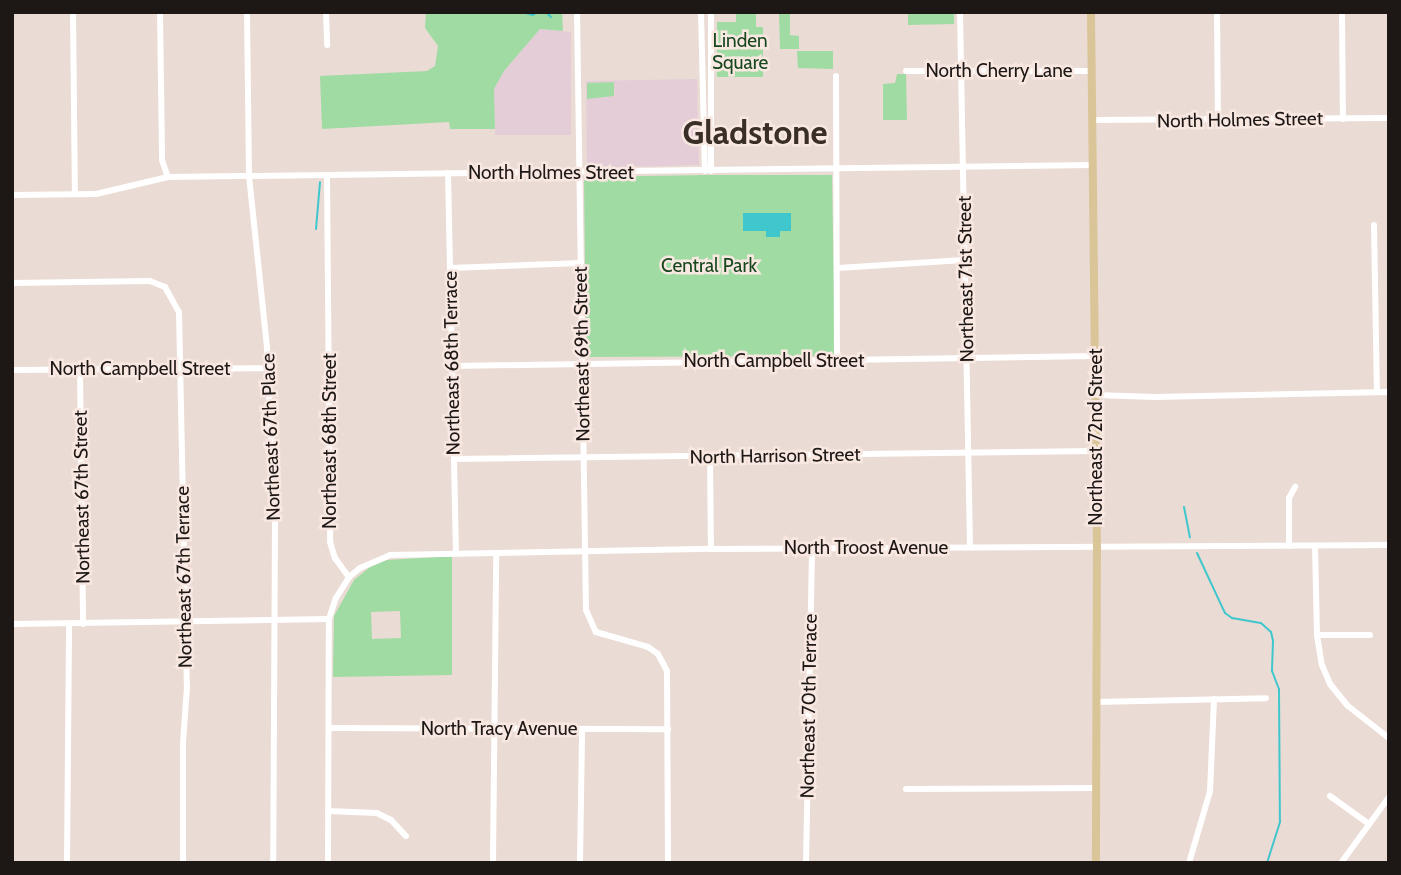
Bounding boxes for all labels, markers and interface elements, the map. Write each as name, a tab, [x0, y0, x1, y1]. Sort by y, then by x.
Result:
park label: Linden Square	[712, 30, 768, 74]
street label: North Cherry Lane	[925, 60, 1073, 82]
street label: North Holmes Street	[1157, 107, 1323, 133]
district label: Gladstone	[683, 113, 827, 153]
street label: North Holmes Street	[468, 162, 634, 184]
street label: Northeast 71st Street	[953, 195, 979, 363]
park label: Central Park	[661, 255, 757, 277]
street label: Northeast 69th Street	[569, 266, 595, 442]
street label: Northeast 68th Terrace	[439, 271, 465, 455]
street label: Northeast 72nd Street	[1085, 348, 1107, 526]
street label: North Campbell Street	[684, 350, 864, 372]
street label: Northeast 67th Place	[257, 353, 285, 521]
street label: Northeast 68th Street	[319, 353, 341, 529]
street label: North Campbell Street	[50, 358, 230, 380]
street label: Northeast 67th Street	[69, 410, 95, 584]
street label: North Harrison Street	[689, 443, 861, 469]
street label: Northeast 67th Terrace	[171, 486, 197, 668]
street label: North Troost Avenue	[784, 537, 948, 559]
street label: Northeast 70th Terrace	[796, 613, 822, 799]
street label: North Tracy Avenue	[421, 718, 577, 740]

